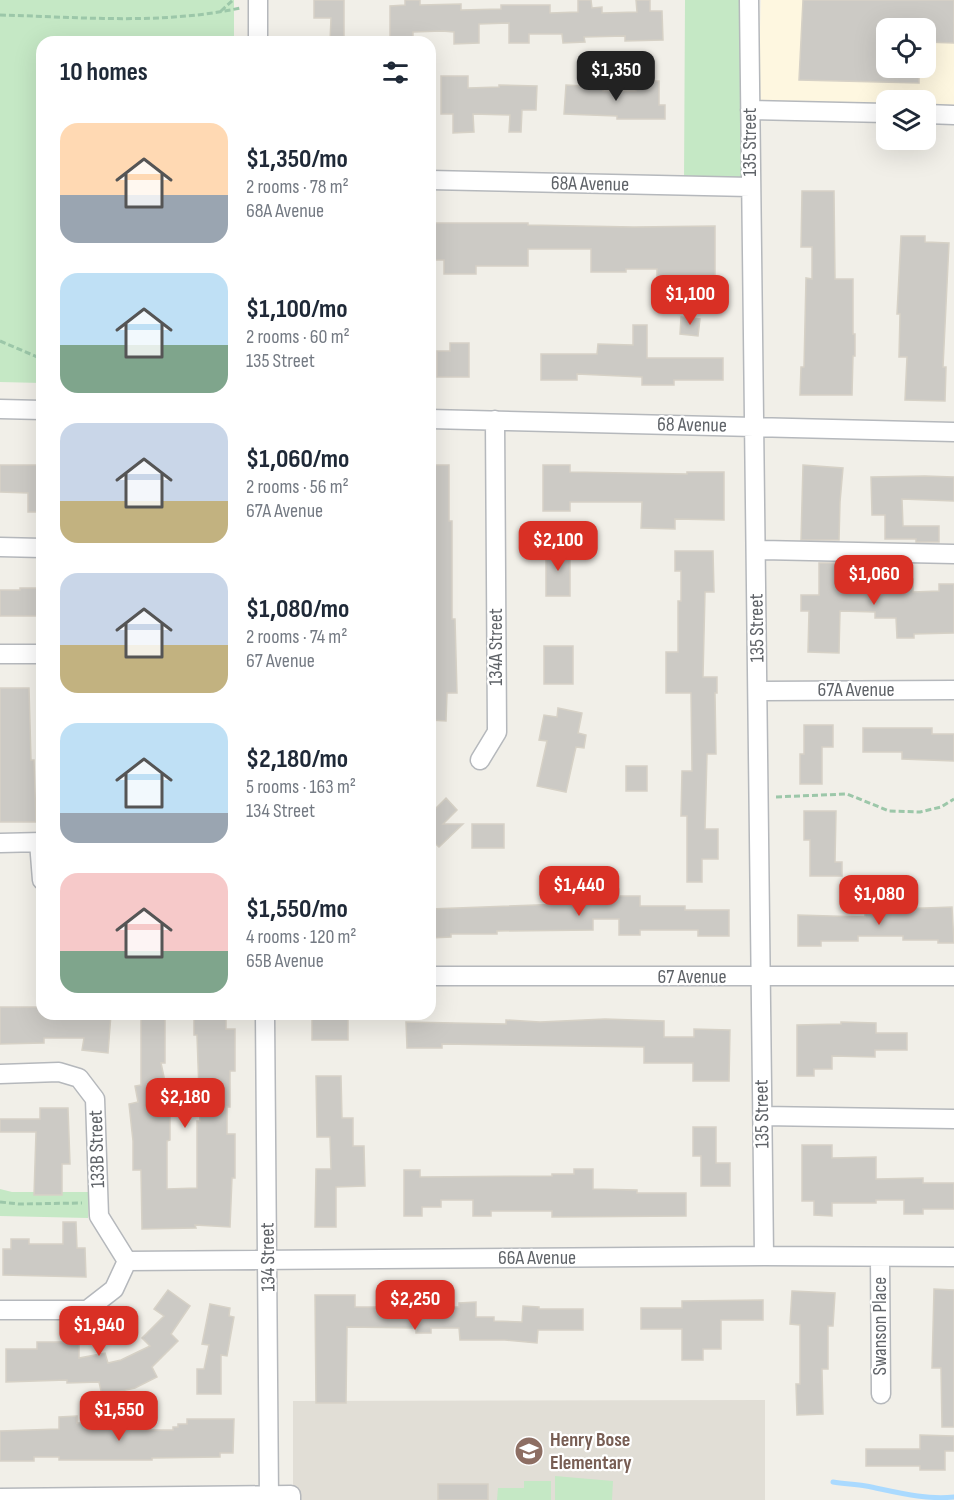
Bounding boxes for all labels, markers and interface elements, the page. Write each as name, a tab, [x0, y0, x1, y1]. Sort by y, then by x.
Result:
map controls	[876, 18, 936, 150]
button: locate	[876, 18, 936, 78]
pin: $1,350	[567, 51, 665, 102]
icon: filters	[379, 56, 412, 89]
text: 10 homes	[60, 57, 148, 88]
text: $1,350	[591, 58, 641, 82]
button: layers	[876, 90, 936, 150]
street label: 135 Street	[738, 108, 762, 176]
text: $1,350/mo	[246, 144, 348, 175]
icon: home	[108, 147, 180, 219]
street label: 68A Avenue	[551, 171, 629, 197]
text: 2 rooms · 78 m²	[246, 175, 349, 199]
text: 68A Avenue	[246, 199, 324, 223]
pin: $1,100	[641, 275, 739, 326]
text: $1,100	[665, 282, 715, 306]
text: $1,100/mo	[246, 294, 348, 325]
icon: home	[108, 297, 180, 369]
text: 2 rooms · 60 m²	[246, 325, 350, 349]
text: 135 Street	[246, 349, 315, 373]
street label: 68 Avenue	[657, 412, 727, 438]
text: $1,060/mo	[246, 444, 349, 475]
icon: home	[108, 447, 180, 519]
text: 2 rooms · 56 m²	[246, 475, 349, 499]
text: 67A Avenue	[246, 499, 323, 523]
pin: $2,100	[509, 521, 607, 572]
text: $2,100	[533, 528, 583, 552]
pin: $1,060	[825, 555, 923, 606]
text: $1,060	[848, 562, 900, 586]
street label: 135 Street	[744, 593, 770, 663]
text: $1,080/mo	[246, 594, 349, 625]
icon: home	[108, 597, 180, 669]
street label: 134A Street	[484, 608, 508, 686]
text: 2 rooms · 74 m²	[246, 625, 347, 649]
text: 67 Avenue	[246, 649, 315, 673]
street label: 67A Avenue	[817, 678, 895, 702]
text: $2,180/mo	[246, 744, 348, 775]
icon: home	[108, 747, 180, 819]
text: 5 rooms · 163 m²	[246, 775, 356, 799]
text: 134 Street	[246, 799, 315, 823]
pin: $1,440	[530, 866, 628, 917]
text: $1,440	[553, 873, 605, 897]
pin: $1,080	[830, 875, 928, 926]
text: $1,080	[853, 882, 905, 906]
text: $1,550/mo	[246, 894, 348, 925]
icon: home	[108, 897, 180, 969]
text: 4 rooms · 120 m²	[246, 925, 357, 949]
text: 65B Avenue	[246, 949, 324, 973]
street label: 67 Avenue	[658, 965, 726, 989]
pin: $2,180	[136, 1078, 234, 1129]
street label: 135 Street	[749, 1079, 775, 1149]
text: $2,180	[160, 1085, 210, 1109]
street label: 133B Street	[84, 1110, 110, 1188]
street label: 134 Street	[255, 1222, 281, 1292]
street label: 66A Avenue	[498, 1246, 576, 1270]
street label: Swanson Place	[868, 1277, 892, 1375]
pin: $2,250	[366, 1280, 464, 1331]
text: $2,250	[390, 1287, 440, 1311]
pin: $1,940	[50, 1306, 148, 1357]
text: $1,940	[73, 1313, 125, 1337]
pin: $1,550	[70, 1391, 168, 1442]
text: $1,550	[94, 1398, 144, 1422]
place label: Henry Bose Elementary	[550, 1428, 632, 1475]
school or university icon: Henry Bose Elementary	[513, 1435, 545, 1467]

